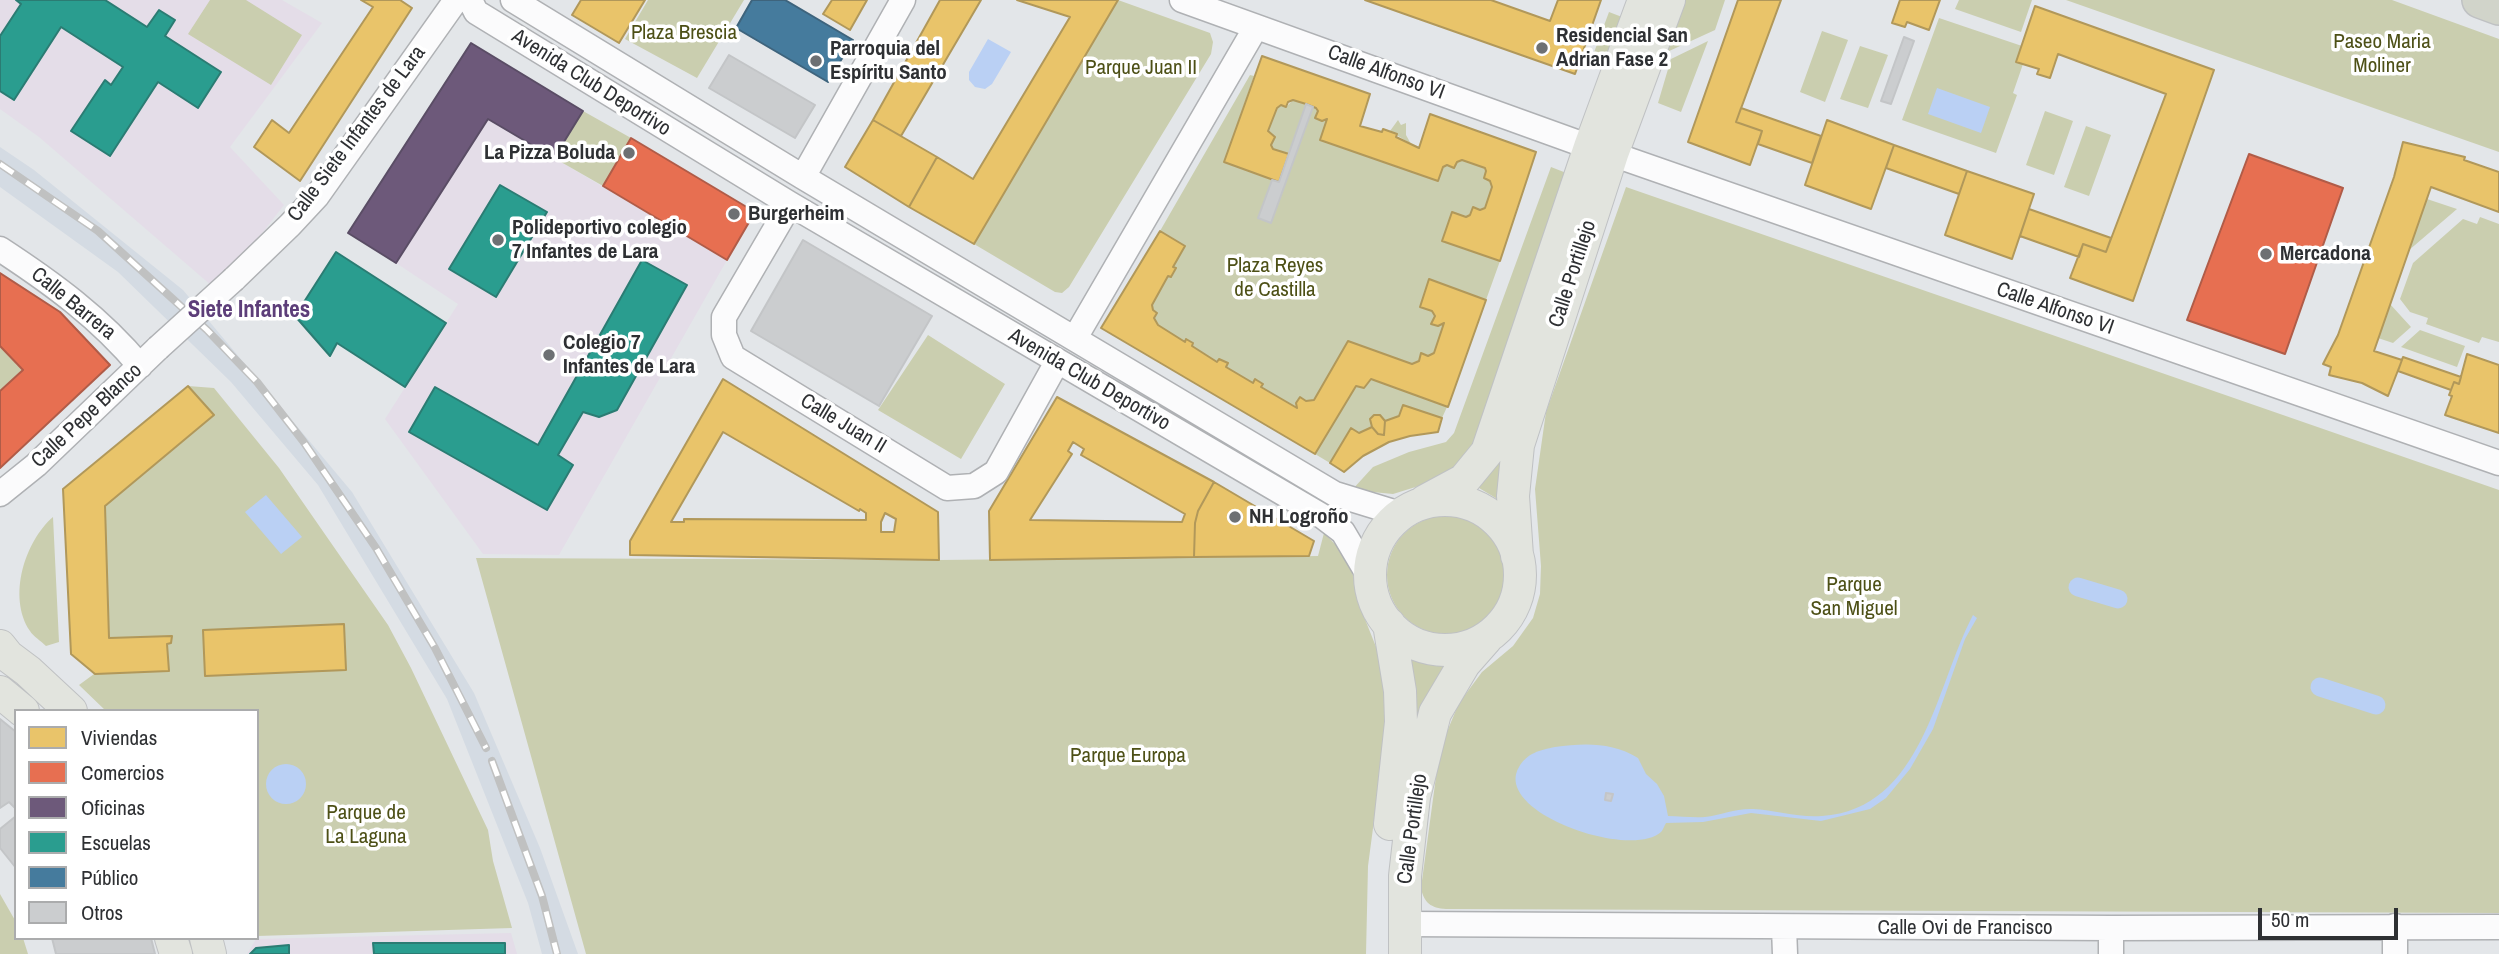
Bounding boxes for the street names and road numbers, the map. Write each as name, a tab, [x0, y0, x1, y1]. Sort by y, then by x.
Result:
street label: Avenida Club Deportivo	[507, 24, 675, 142]
street label: Calle Alfonso VI	[1324, 40, 1448, 106]
street label: Calle Siete Infantes de Lara	[283, 41, 431, 227]
street label: Calle Portillejo	[1544, 217, 1602, 331]
street label: Calle Barrera	[26, 262, 120, 346]
street label: Calle Alfonso VI	[1993, 277, 2117, 341]
street label: Avenida Club Deportivo	[1004, 323, 1174, 437]
street label: Calle Pepe Blanco	[27, 358, 147, 474]
street label: Calle Juan II	[795, 389, 891, 459]
street label: Calle Portillejo	[1393, 772, 1433, 886]
street label: Calle Ovi de Francisco	[1877, 915, 2053, 941]

